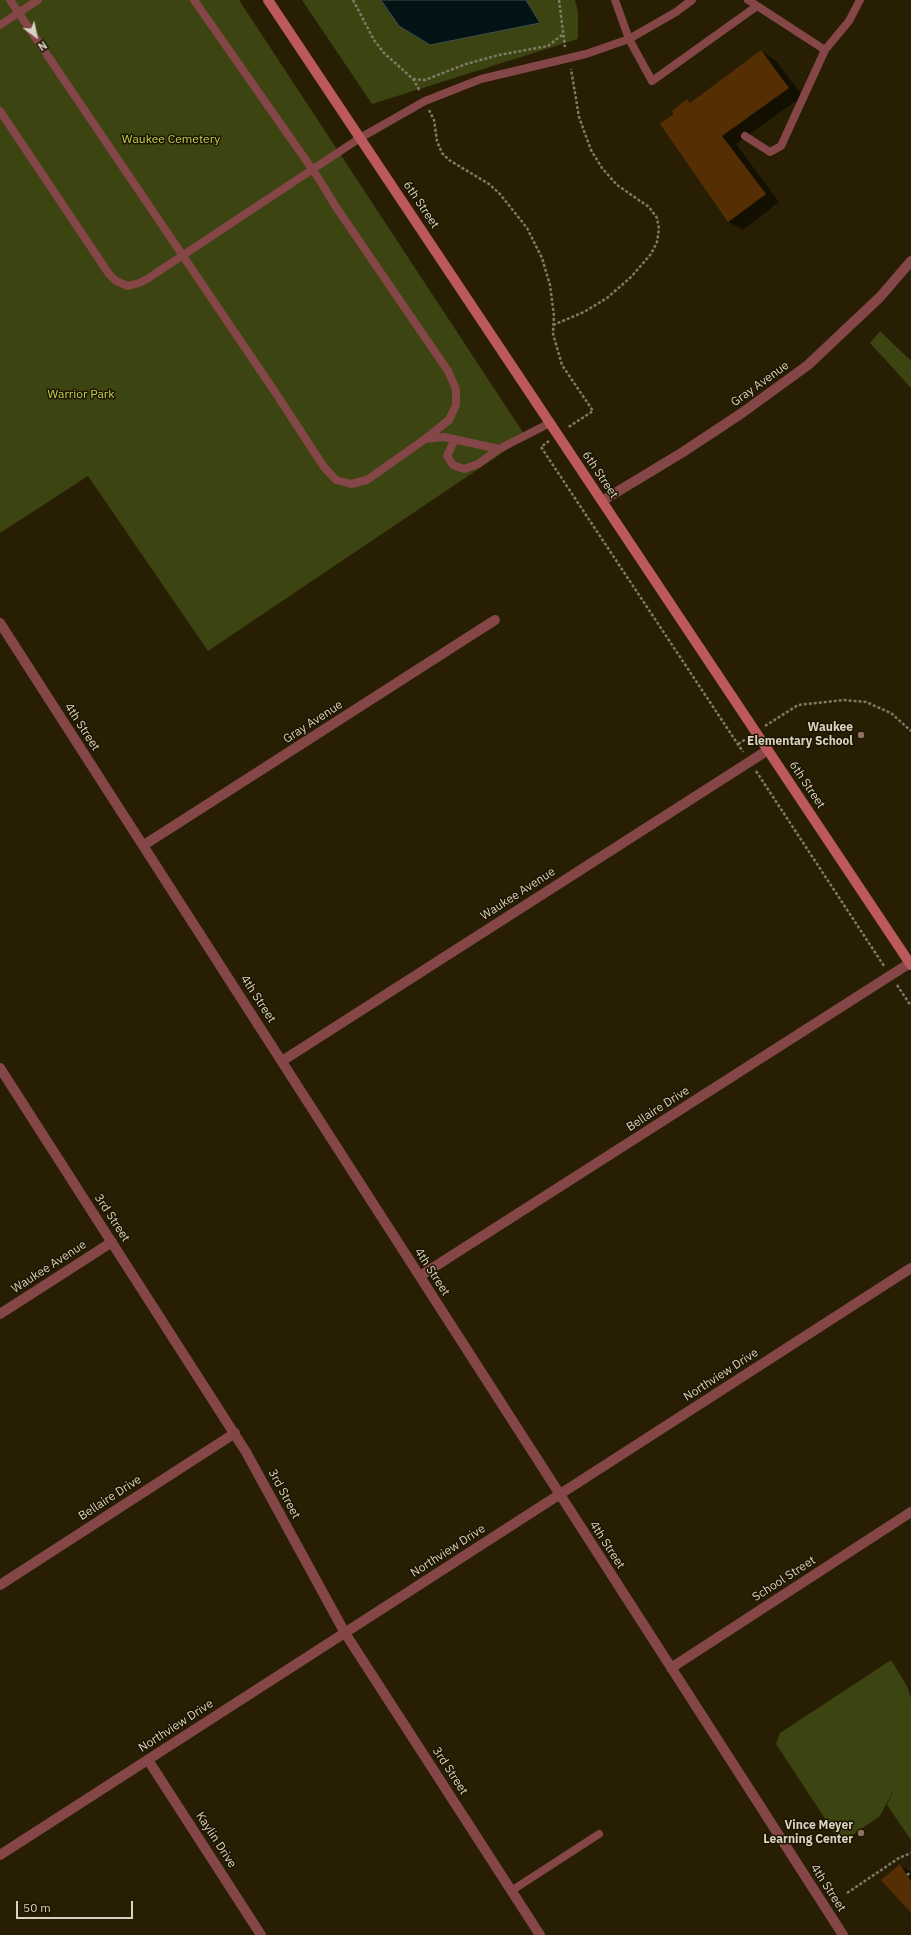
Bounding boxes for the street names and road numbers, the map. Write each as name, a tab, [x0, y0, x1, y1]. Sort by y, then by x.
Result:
street label: 6th Street	[400, 179, 442, 231]
street label: Gray Avenue	[728, 358, 792, 410]
street label: 6th Street	[579, 449, 621, 501]
street label: Gray Avenue	[281, 697, 345, 747]
street label: 4th Street	[61, 700, 103, 754]
street label: 6th Street	[786, 759, 828, 811]
street label: Waukee Avenue	[478, 865, 558, 923]
street label: 4th Street	[237, 972, 279, 1026]
street label: Bellaire Drive	[624, 1083, 692, 1135]
street label: 3rd Street	[91, 1191, 133, 1245]
street label: Waukee Avenue	[9, 1238, 89, 1296]
street label: 4th Street	[411, 1245, 453, 1299]
street label: Northview Drive	[681, 1346, 761, 1404]
street label: 3rd Street	[265, 1467, 303, 1521]
street label: Bellaire Drive	[76, 1472, 144, 1524]
street label: 4th Street	[586, 1518, 628, 1572]
street label: Northview Drive	[408, 1522, 488, 1580]
street label: School Street	[750, 1553, 818, 1605]
street label: Northview Drive	[136, 1697, 216, 1755]
street label: 3rd Street	[429, 1744, 471, 1798]
street label: Kaylin Drive	[193, 1809, 239, 1871]
street label: 4th Street	[807, 1861, 849, 1915]

